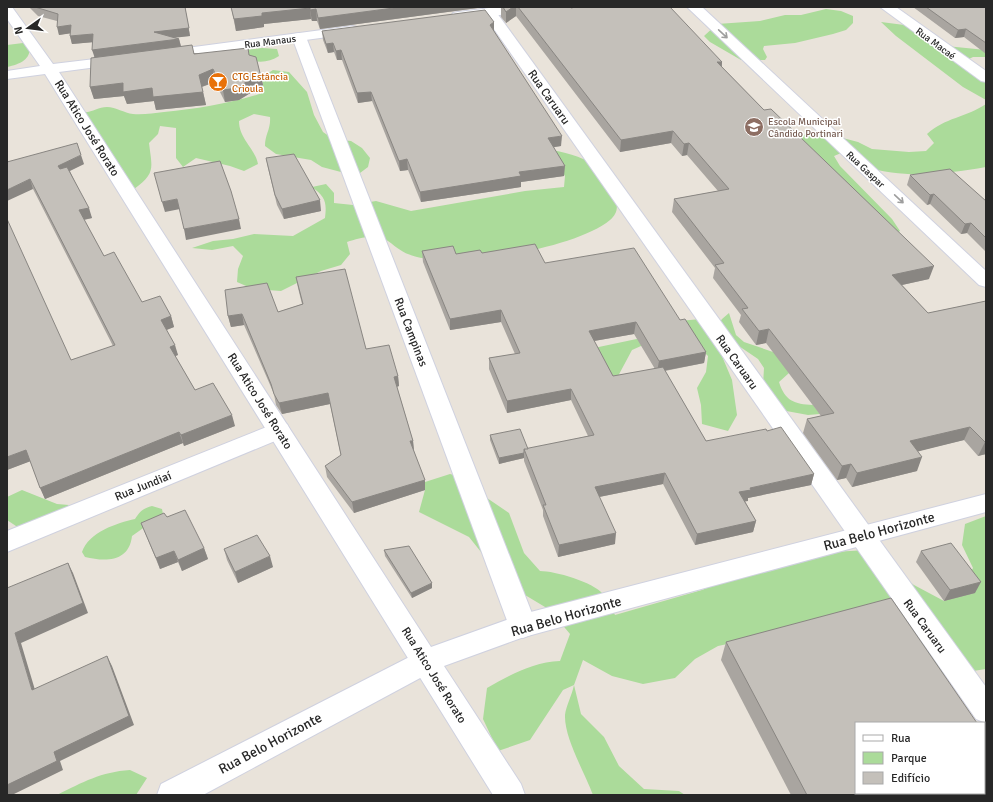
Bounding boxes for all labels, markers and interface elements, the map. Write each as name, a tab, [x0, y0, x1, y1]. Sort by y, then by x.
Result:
north arrow	[8, 8, 48, 48]
text: N	[12, 25, 26, 36]
street label: Rua Macaé	[913, 25, 958, 62]
one-way arrow	[717, 29, 728, 38]
street label: Rua Manaus	[244, 33, 297, 51]
street label: Rua Caruaru	[524, 67, 573, 128]
bar icon: CTG Estância Crioula	[207, 71, 229, 93]
place label: CTG Estância Crioula	[232, 71, 288, 95]
street label: Rua Atico José Rorato	[51, 77, 122, 179]
school or university icon: Escola Municipal Cândido Portinari	[743, 116, 765, 138]
place label: Escola Municipal Cândido Portinari	[768, 116, 843, 140]
street label: Rua Gaspar	[844, 149, 887, 191]
one-way arrow	[894, 195, 904, 204]
street label: Rua Campinas	[391, 296, 431, 369]
street label: Rua Caruaru	[712, 332, 761, 393]
street label: Rua Atico José Rorato	[224, 350, 295, 452]
street label: Rua Jundiaí	[113, 468, 174, 505]
street label: Rua Belo Horizonte	[822, 508, 937, 554]
street label: Rua Belo Horizonte	[509, 593, 623, 640]
street label: Rua Caruaru	[900, 596, 949, 656]
street label: Rua Atico José Rorato	[398, 624, 469, 726]
street label: Rua Belo Horizonte	[216, 709, 325, 778]
legend	[855, 722, 985, 794]
text: Rua	[891, 731, 911, 746]
text: Parque	[891, 751, 927, 766]
text: Edifício	[891, 771, 930, 786]

